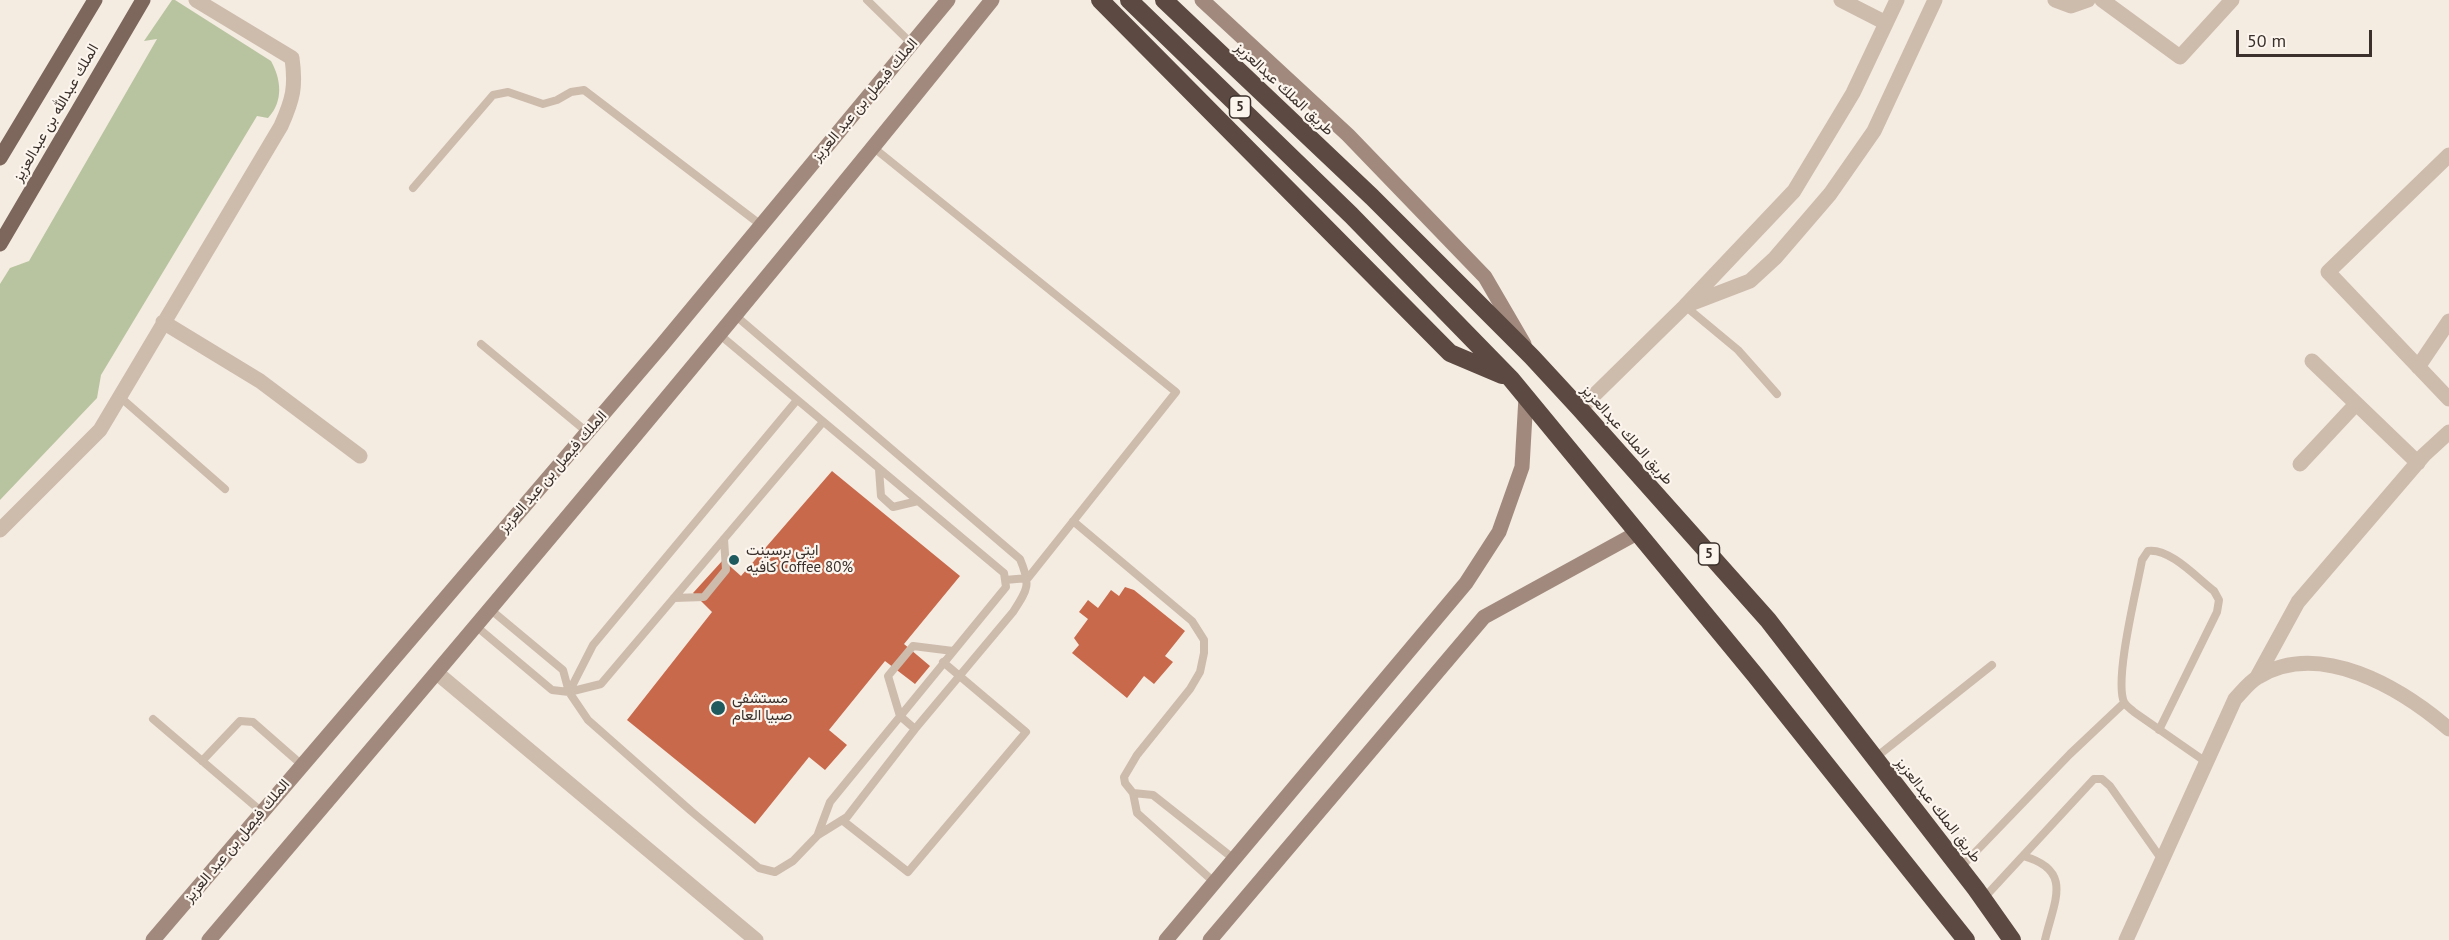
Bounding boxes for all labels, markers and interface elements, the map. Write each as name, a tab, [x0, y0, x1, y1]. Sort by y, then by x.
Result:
scale bar	[2239, 18, 2376, 56]
text: 50 m	[2247, 29, 2286, 52]
street label: الملك فيصل بن عبد العزيز	[808, 35, 922, 165]
street label: طريق الملك عبدالعزيز	[1231, 39, 1337, 139]
street label: الملك عبدالله بن عبدالعزيز	[9, 41, 103, 185]
road number: 5	[1230, 96, 1250, 118]
street label: طريق الملك عبدالعزيز	[1577, 381, 1677, 489]
street label: الملك فيصل بن عبد العزيز	[495, 407, 611, 537]
place label: ايتي برسينت كافيه Coffee 80%	[746, 542, 853, 577]
road number: 5	[1698, 543, 1720, 565]
marker: ايتي برسينت كافيه Coffee 80%	[727, 553, 741, 567]
place label: مستشفى صبيا العام	[732, 690, 792, 725]
marker: مستشفى صبيا العام	[709, 699, 727, 717]
street label: طريق الملك عبدالعزيز	[1891, 754, 1985, 866]
street label: الملك فيصل بن عبد العزيز	[180, 776, 294, 906]

